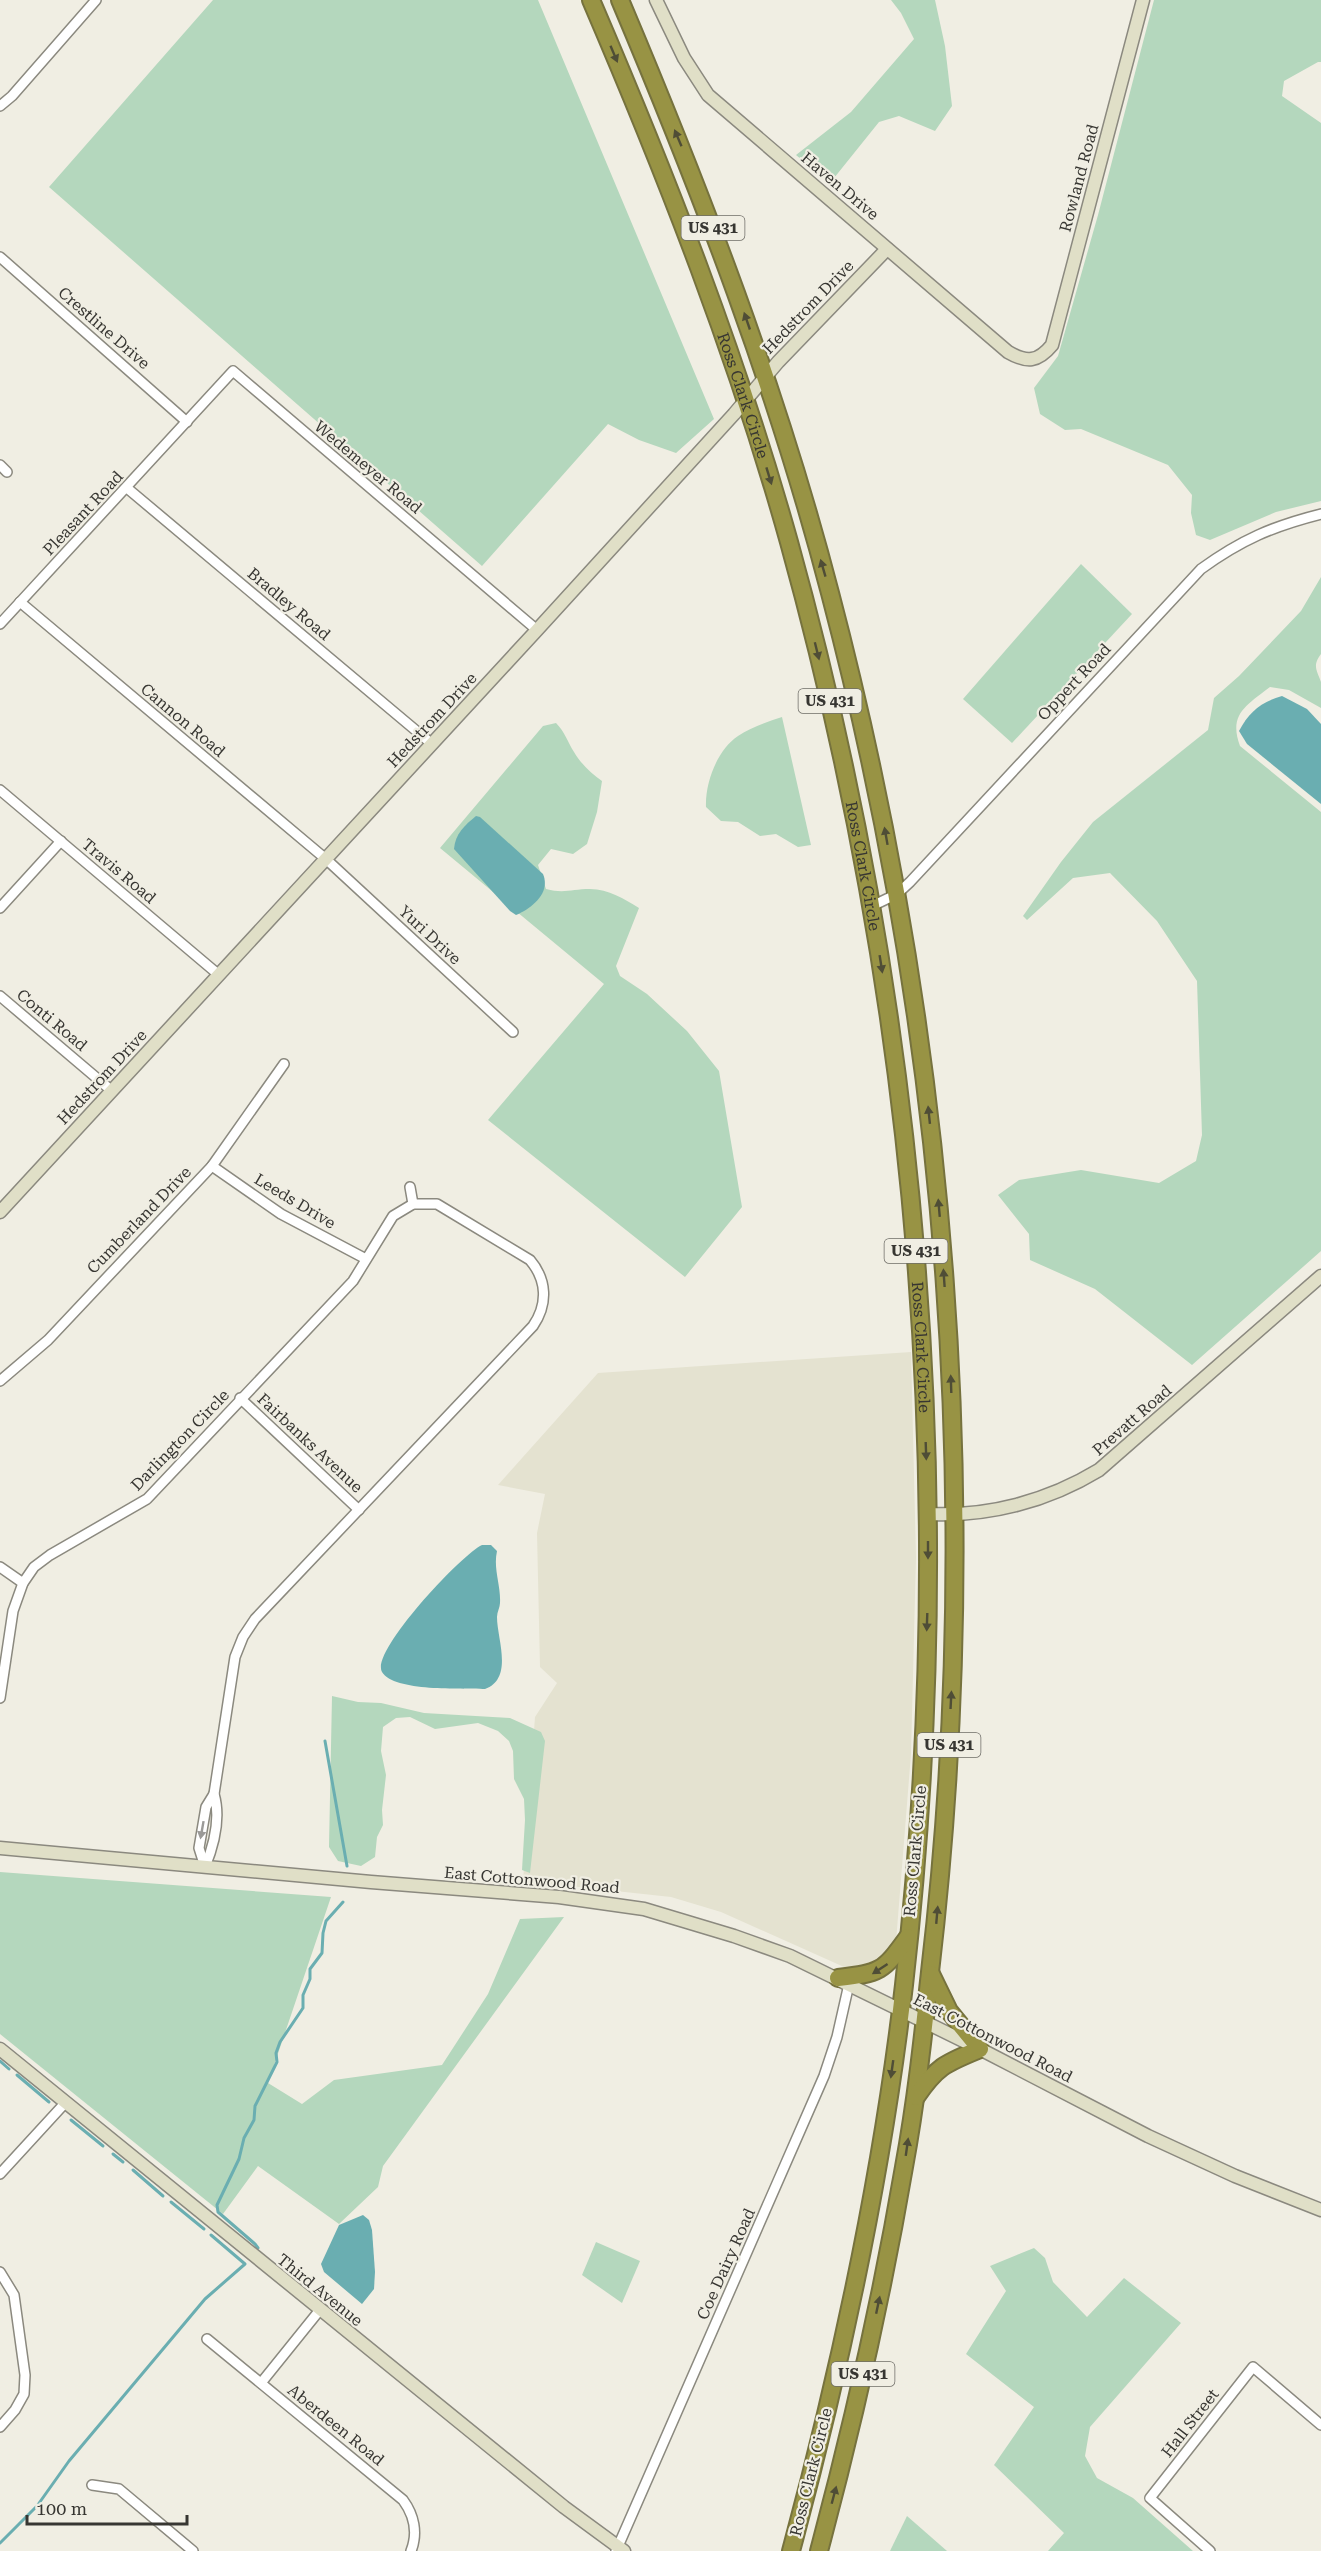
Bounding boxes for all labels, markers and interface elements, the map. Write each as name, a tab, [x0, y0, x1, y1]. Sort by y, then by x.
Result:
one-way arrow	[609, 45, 619, 63]
street label: Rowland Road	[1055, 122, 1103, 234]
one-way arrow	[673, 129, 683, 147]
street label: Haven Drive	[797, 148, 883, 224]
road number: US 431	[682, 216, 744, 240]
street label: Hedstrom Drive	[759, 256, 858, 358]
street label: Crestline Drive	[54, 283, 154, 373]
one-way arrow	[741, 312, 751, 330]
street label: Ross Clark Circle	[714, 330, 773, 461]
street label: Wedemeyer Road	[310, 416, 426, 518]
street label: Pleasant Road	[39, 467, 127, 559]
one-way arrow	[765, 467, 774, 485]
one-way arrow	[818, 559, 828, 577]
street label: Bradley Road	[244, 564, 334, 644]
street label: Oppert Road	[1033, 639, 1115, 725]
one-way arrow	[813, 642, 823, 660]
street label: Hedstrom Drive	[383, 669, 481, 771]
street label: Cannon Road	[137, 679, 229, 761]
road number: US 431	[798, 689, 862, 713]
street label: Ross Clark Circle	[842, 799, 885, 933]
one-way arrow	[881, 826, 890, 845]
street label: Travis Road	[78, 835, 160, 907]
street label: Yuri Drive	[395, 902, 465, 969]
one-way arrow	[877, 955, 886, 974]
street label: Conti Road	[13, 985, 91, 1055]
street label: Hedstrom Drive	[53, 1026, 151, 1128]
one-way arrow	[924, 1106, 934, 1125]
street label: Cumberland Drive	[83, 1162, 195, 1278]
street label: Leeds Drive	[251, 1169, 339, 1233]
one-way arrow	[934, 1198, 944, 1217]
road number: US 431	[884, 1239, 948, 1263]
one-way arrow	[940, 1268, 949, 1287]
street label: Ross Clark Circle	[908, 1281, 935, 1413]
one-way arrow	[947, 1375, 956, 1394]
street label: Prevatt Road	[1089, 1381, 1175, 1459]
street label: Darlington Circle	[127, 1385, 233, 1494]
street label: Fairbanks Avenue	[253, 1389, 367, 1497]
one-way arrow	[921, 1442, 931, 1461]
one-way arrow	[923, 1541, 933, 1560]
one-way arrow	[923, 1612, 932, 1631]
one-way arrow	[947, 1690, 956, 1709]
road number: US 431	[918, 1733, 980, 1757]
street label: Ross Clark Circle	[900, 1784, 930, 1917]
one-way arrow	[197, 1821, 206, 1840]
street label: East Cottonwood Road	[443, 1863, 621, 1897]
one-way arrow	[932, 1906, 942, 1925]
one-way arrow	[871, 1963, 888, 1974]
street label: East Cottonwood Road	[910, 1990, 1076, 2086]
one-way arrow	[888, 2059, 897, 2078]
one-way arrow	[903, 2137, 912, 2156]
street label: Coe Dairy Road	[693, 2205, 759, 2323]
street label: Third Avenue	[274, 2250, 367, 2330]
one-way arrow	[874, 2295, 883, 2314]
road number: US 431	[832, 2362, 894, 2386]
street label: Aberdeen Road	[284, 2380, 388, 2470]
street label: Hall Street	[1157, 2385, 1223, 2461]
street label: Ross Clark Circle	[786, 2406, 836, 2538]
one-way arrow	[830, 2485, 839, 2503]
scale bar	[27, 2488, 188, 2526]
text: 100 m	[36, 2498, 87, 2519]

